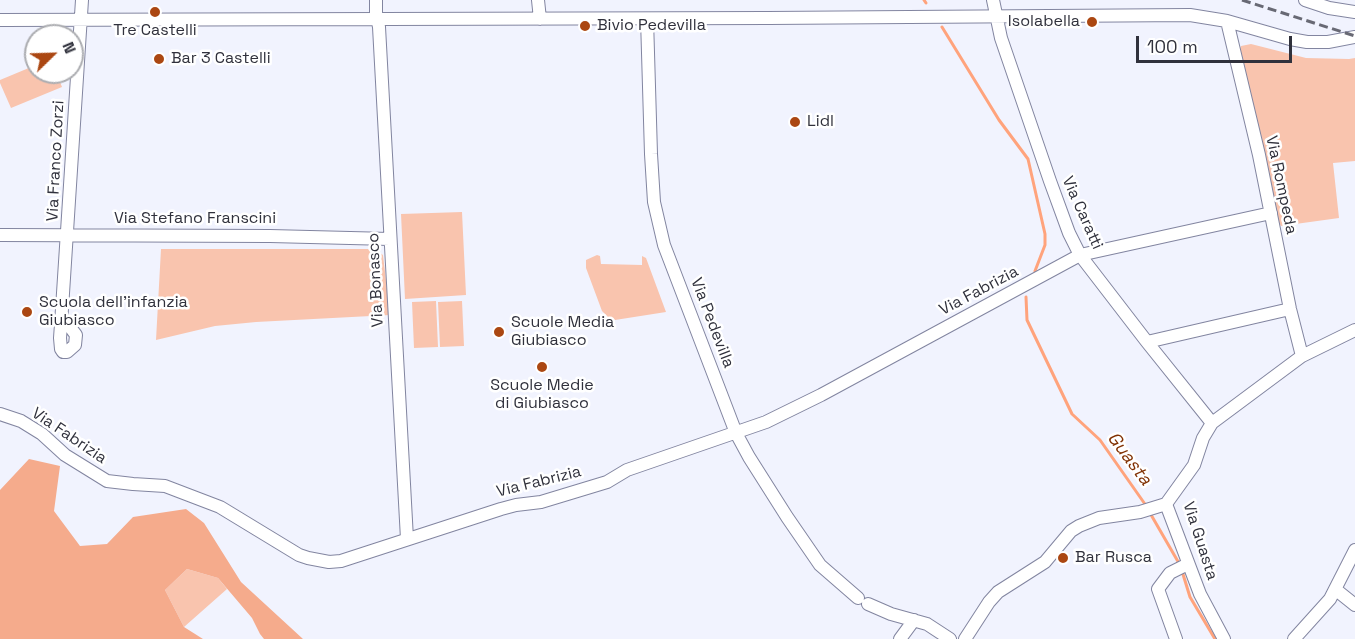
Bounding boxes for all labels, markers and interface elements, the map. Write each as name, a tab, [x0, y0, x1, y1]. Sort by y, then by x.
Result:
marker: Tre Castelli	[148, 5, 162, 19]
place label: Isolabella	[1008, 12, 1080, 32]
marker: Isolabella	[1085, 15, 1099, 29]
place label: Bivio Pedevilla	[597, 16, 706, 36]
marker: Bivio Pedevilla	[578, 19, 592, 33]
place label: Tre Castelli	[113, 21, 197, 41]
north arrow	[24, 24, 84, 84]
scale bar	[1139, 24, 1295, 62]
text: 100 m	[1147, 35, 1198, 58]
text: N	[57, 39, 81, 57]
place label: Bar 3 Castelli	[171, 49, 271, 69]
marker: Bar 3 Castelli	[152, 52, 166, 66]
street label: Via Franco Zorzi	[43, 100, 69, 222]
place label: Lidl	[807, 112, 834, 132]
marker: Lidl	[788, 115, 802, 129]
street label: Via Rompeda	[1261, 134, 1301, 236]
street label: Via Caratti	[1057, 173, 1107, 253]
street label: Via Stefano Franscini	[114, 209, 276, 229]
street label: Via Bonasco	[364, 232, 388, 328]
street label: Via Fabrizia	[936, 262, 1022, 320]
street label: Via Pedevilla	[686, 275, 738, 371]
place label: Scuola dell'infanzia Giubiasco	[39, 293, 188, 331]
marker: Scuola dell'infanzia Giubiasco	[20, 305, 34, 319]
place label: Scuole Media Giubiasco	[511, 313, 614, 351]
marker: Scuole Media Giubiasco	[492, 325, 506, 339]
marker: Scuole Medie di Giubiasco	[535, 360, 549, 374]
place label: Scuole Medie di Giubiasco	[490, 376, 594, 414]
street label: Via Fabrizia	[28, 404, 110, 468]
water label: Guasta	[1102, 428, 1156, 490]
street label: Via Fabrizia	[495, 462, 583, 502]
street label: Via Guasta	[1178, 499, 1222, 583]
place label: Bar Rusca	[1075, 548, 1152, 568]
marker: Bar Rusca	[1056, 551, 1070, 565]

